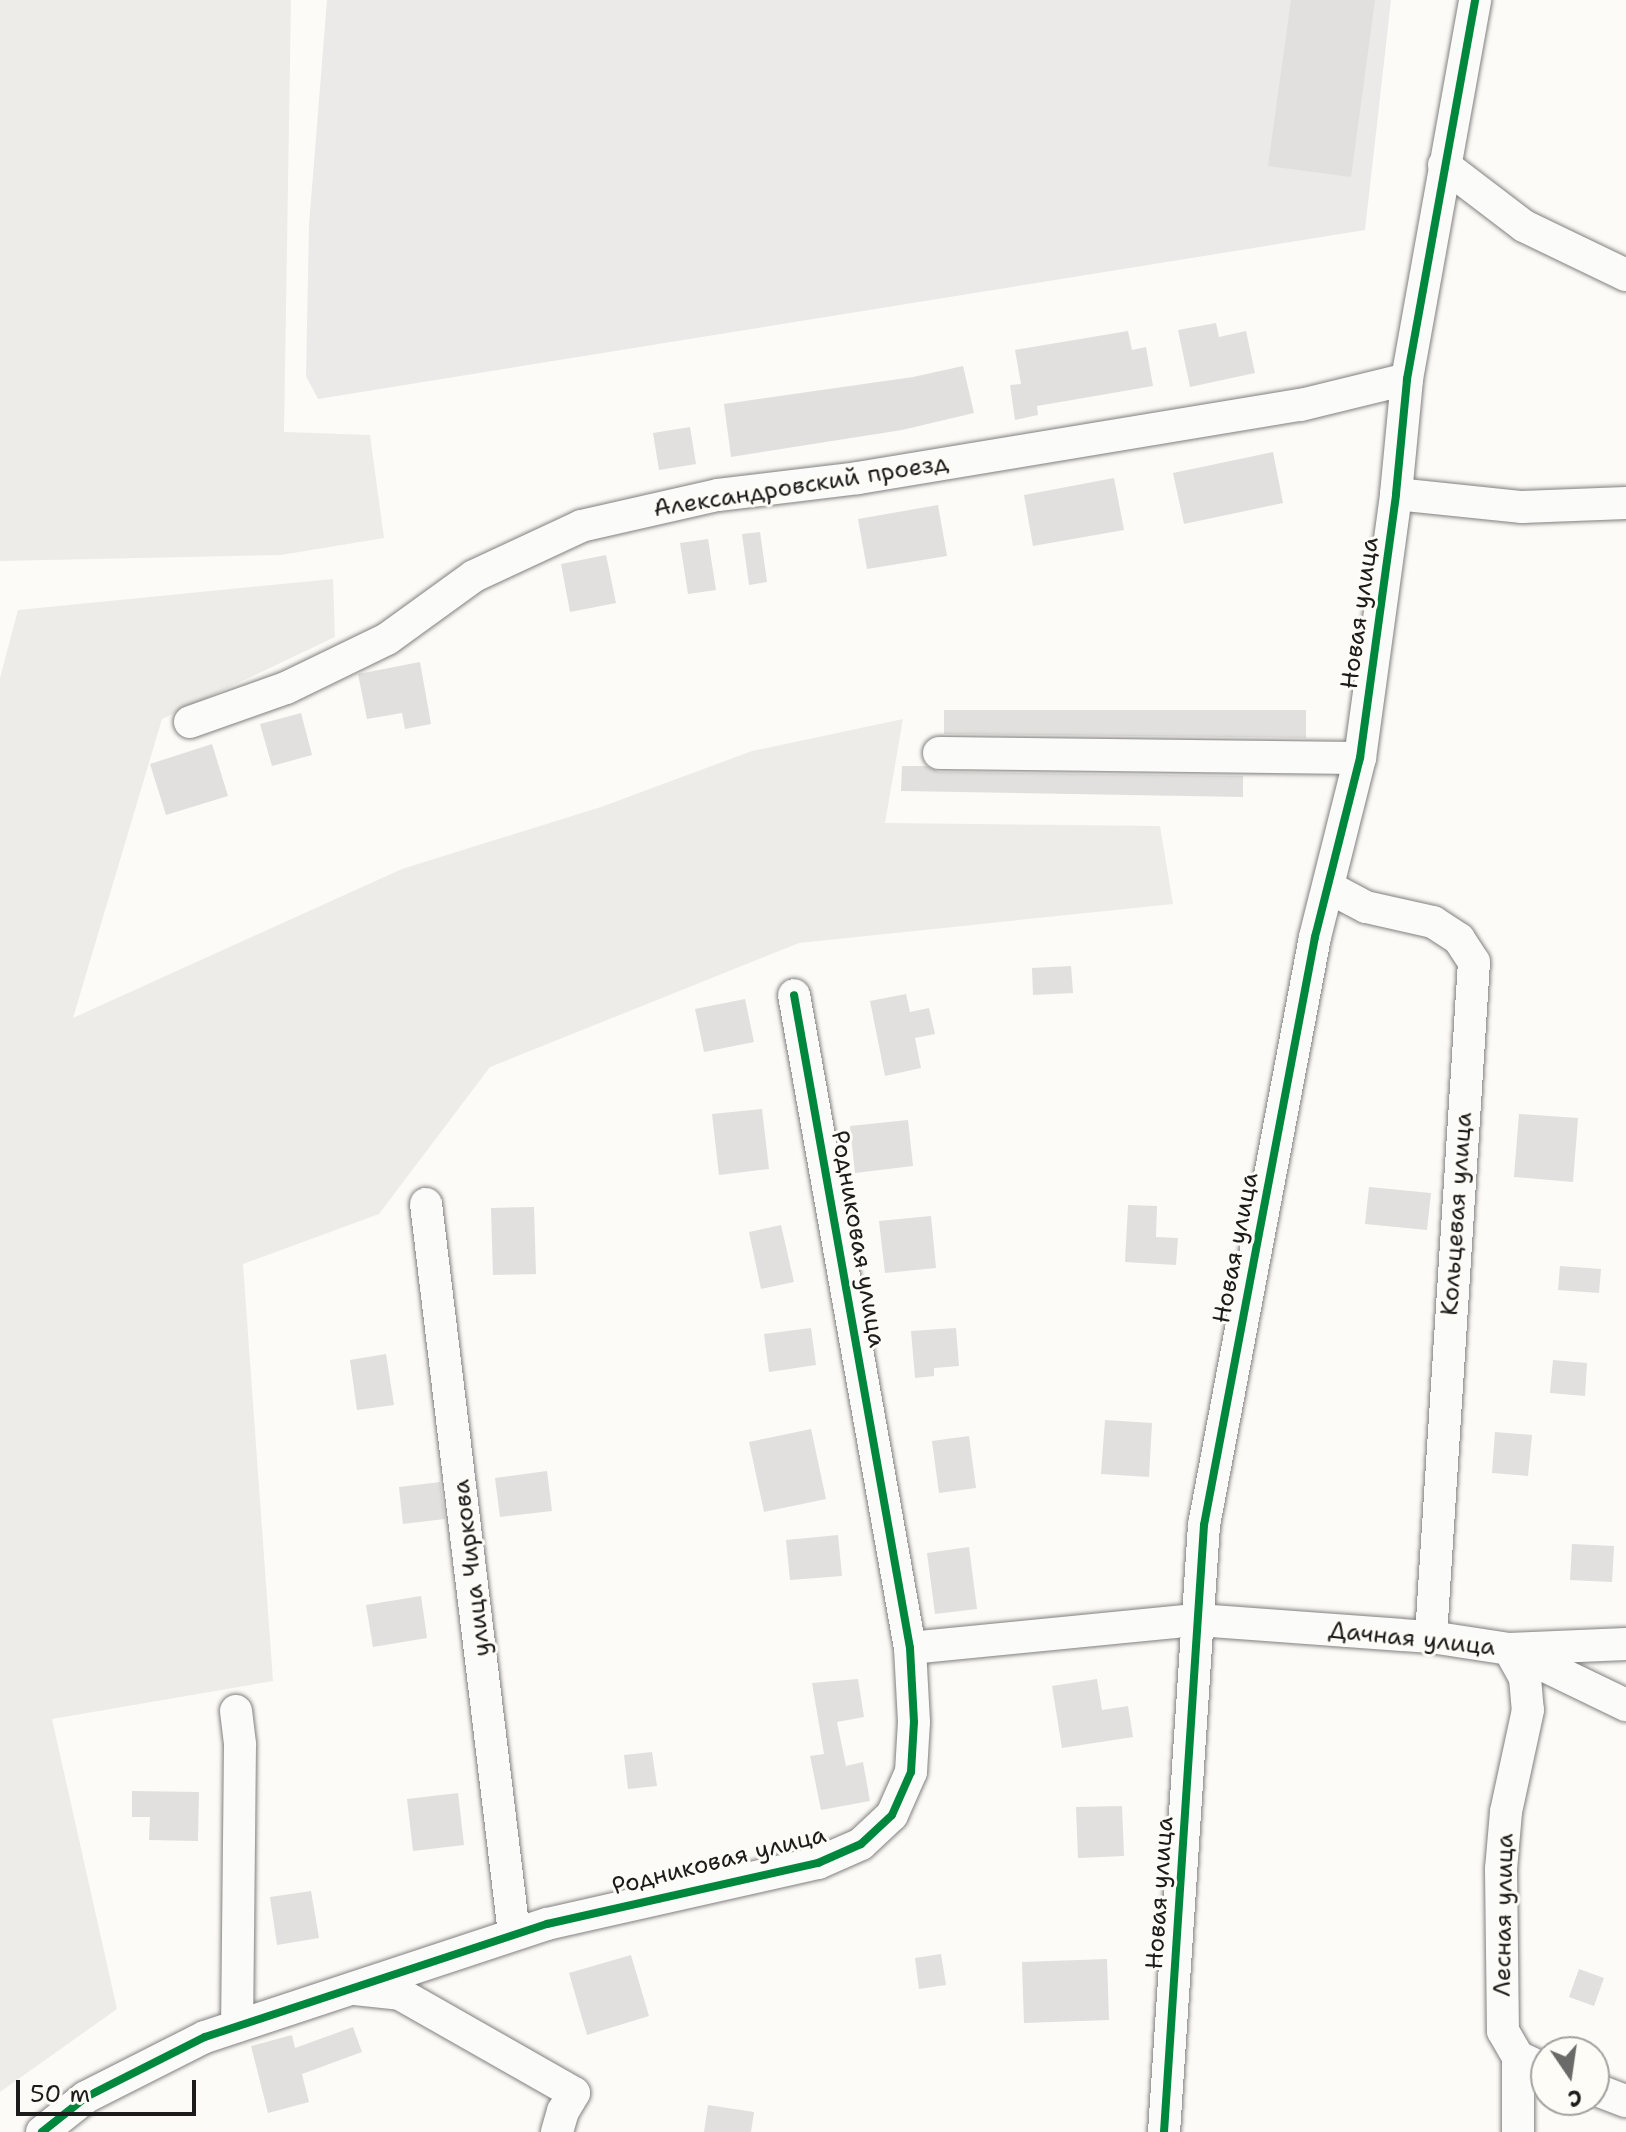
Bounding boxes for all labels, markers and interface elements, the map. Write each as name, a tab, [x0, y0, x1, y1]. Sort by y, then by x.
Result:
street label: Александровский проезд	[651, 448, 951, 524]
street label: Новая улица	[1335, 535, 1385, 691]
street label: Кольцевая улица	[1436, 1111, 1478, 1317]
street label: Родниковая улица	[825, 1128, 891, 1350]
street label: Новая улица	[1207, 1170, 1265, 1326]
street label: улица Чиркова	[447, 1478, 497, 1658]
street label: Дачная улица	[1327, 1616, 1497, 1662]
street label: Новая улица	[1140, 1816, 1180, 1970]
street label: Родниковая улица	[609, 1820, 829, 1902]
street label: Лесная улица	[1488, 1833, 1520, 1997]
north arrow	[1530, 2036, 1610, 2116]
scale bar	[20, 2064, 200, 2114]
text: 50 m	[30, 2078, 90, 2110]
text: С	[1565, 2082, 1585, 2114]

